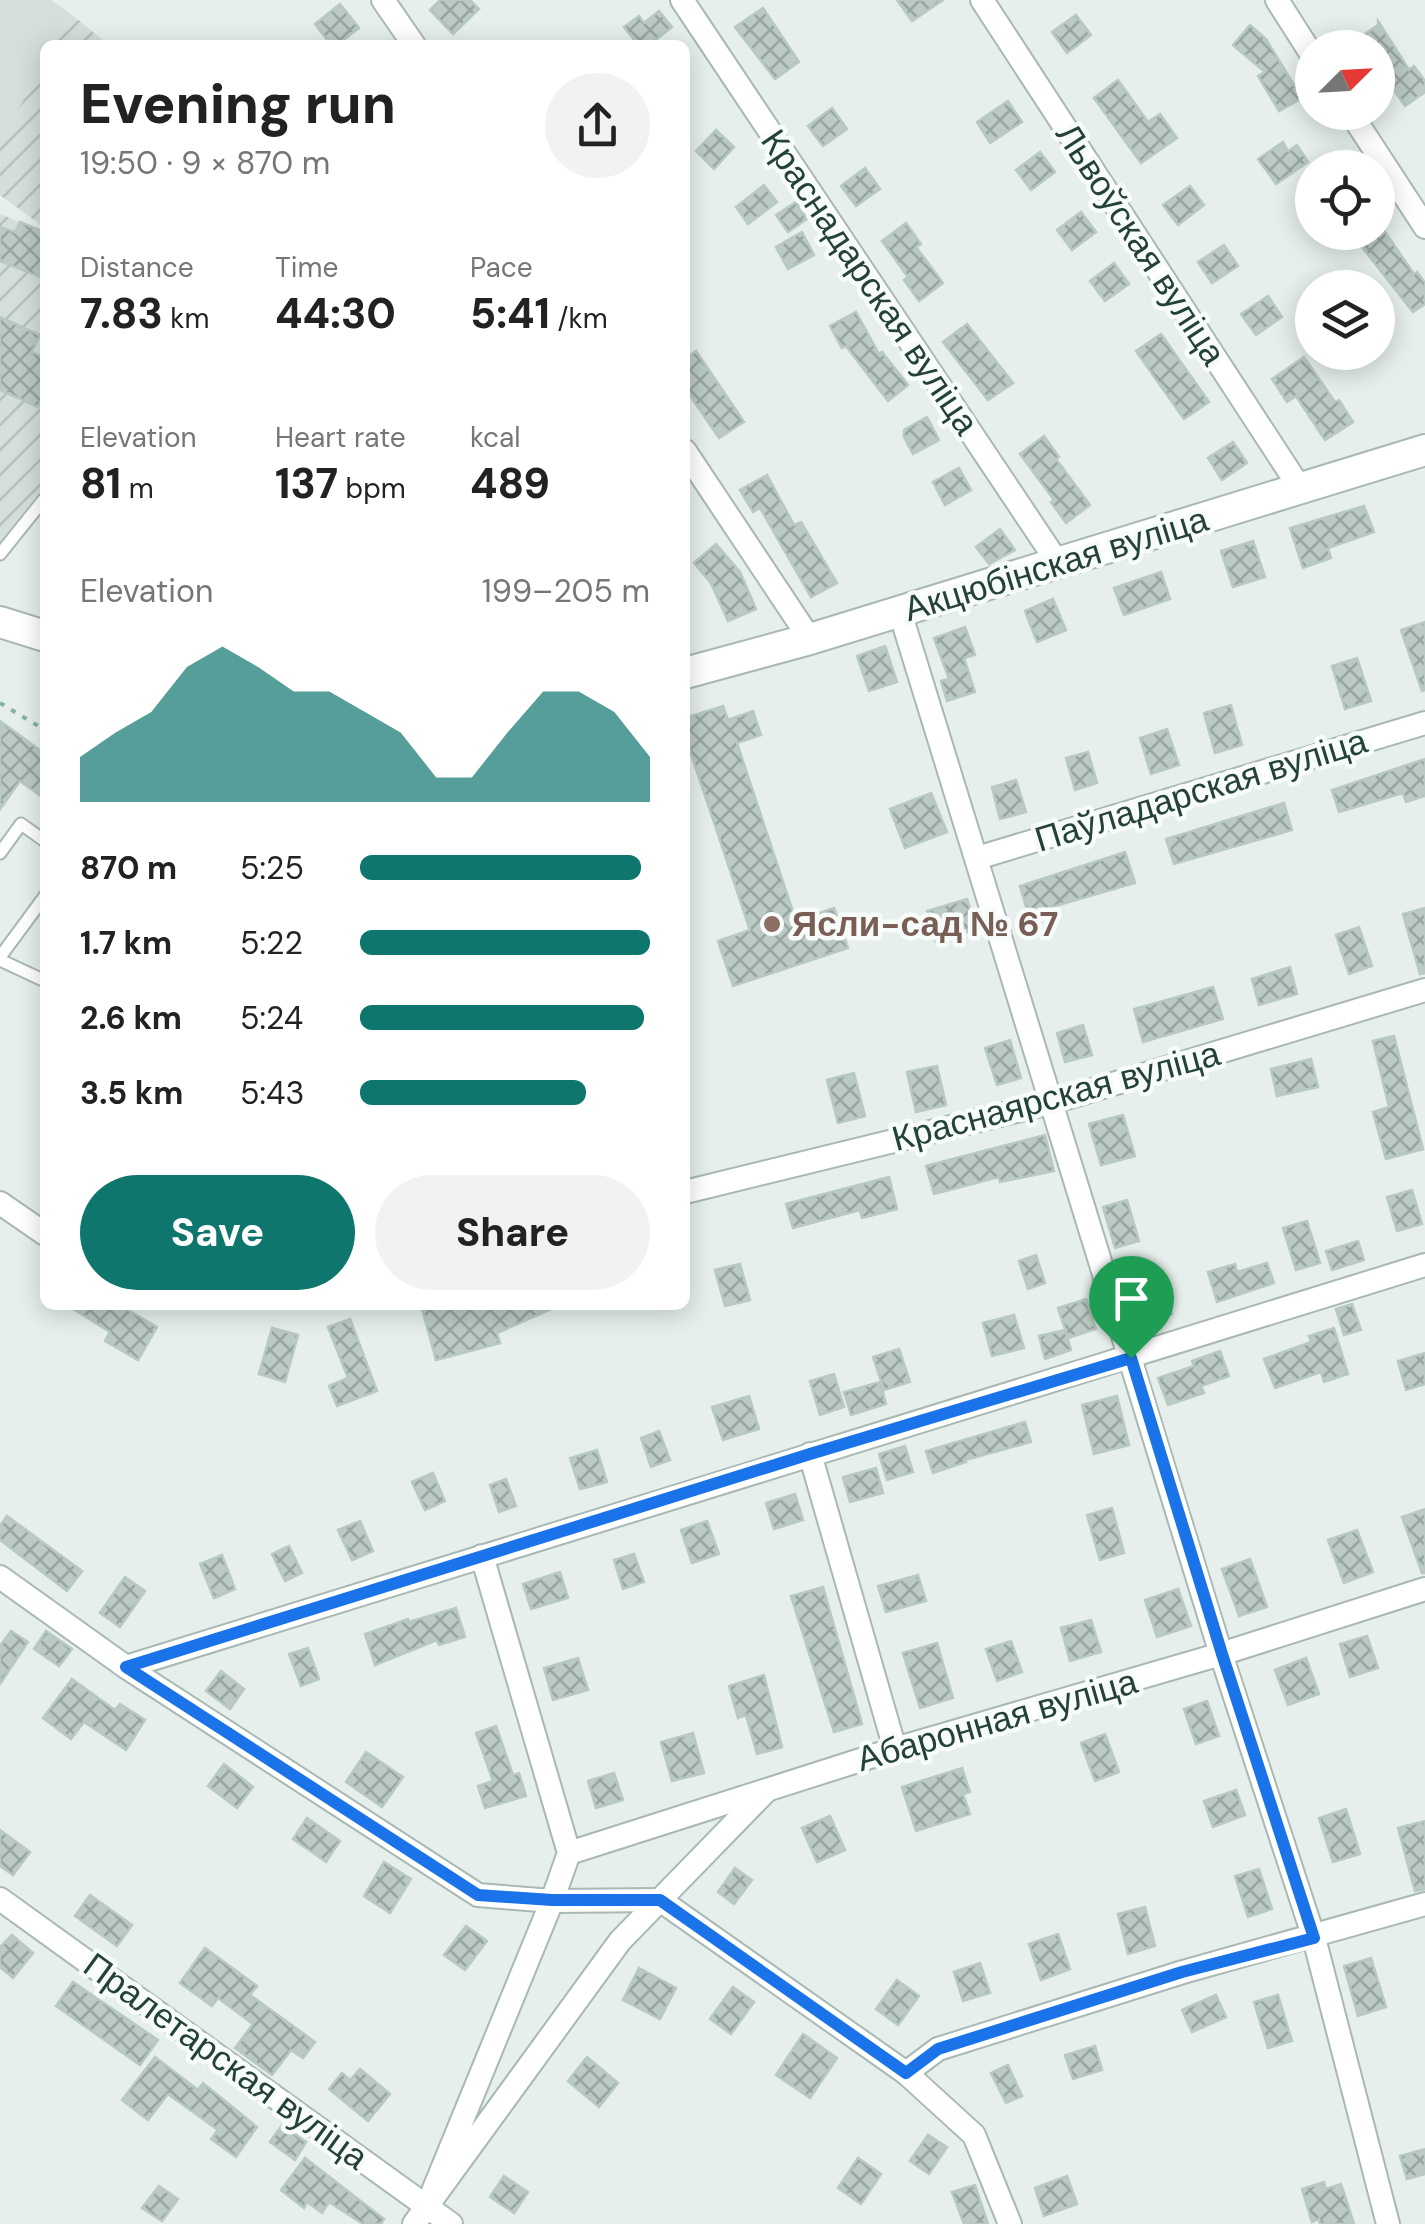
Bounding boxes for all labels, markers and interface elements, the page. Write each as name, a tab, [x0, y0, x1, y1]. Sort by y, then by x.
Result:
north arrow	[1295, 30, 1395, 130]
map controls	[1295, 30, 1395, 370]
text: Evening run	[80, 68, 396, 140]
button: share	[545, 73, 650, 178]
street label: Львоўская вуліца	[1045, 114, 1237, 374]
street label: Краснадарская вуліца	[751, 121, 990, 444]
text: 19:50 · 9 × 870 m	[80, 142, 330, 184]
button: locate	[1295, 150, 1395, 250]
text: Distance	[80, 249, 194, 286]
text: Time	[275, 249, 338, 286]
text: Pace	[470, 249, 533, 286]
button: layers	[1295, 270, 1395, 370]
text: 7.83	[80, 286, 163, 341]
text: 44:30	[275, 286, 396, 341]
text: 5:41	[470, 286, 550, 341]
text: km	[163, 300, 209, 337]
text: /km	[550, 300, 608, 337]
text: Elevation	[80, 419, 197, 456]
text: Heart rate	[275, 419, 406, 456]
text: kcal	[470, 419, 521, 456]
text: 81	[80, 456, 121, 511]
text: 137	[275, 456, 338, 511]
text: 489	[470, 456, 550, 511]
text: m	[121, 470, 154, 507]
text: bpm	[338, 470, 406, 507]
street label: Акцюбінская вуліца	[898, 496, 1214, 632]
text: Elevation	[80, 570, 213, 612]
text: 199–205 m	[482, 570, 650, 612]
street label: Паўладарская вуліца	[1029, 717, 1373, 862]
text: 870 m	[80, 847, 177, 889]
text: 5:25	[240, 847, 304, 889]
place label: Ясли-сад № 67	[792, 901, 1058, 947]
marker: Ясли-сад № 67	[761, 913, 783, 935]
text: 1.7 km	[80, 922, 172, 964]
text: 5:22	[240, 922, 303, 964]
text: 2.6 km	[80, 997, 182, 1039]
text: 5:24	[240, 997, 303, 1039]
street label: Краснаярская вуліца	[887, 1030, 1226, 1162]
text: 3.5 km	[80, 1072, 183, 1114]
text: 5:43	[240, 1072, 304, 1114]
button: Save	[80, 1175, 355, 1290]
button: Share	[375, 1175, 650, 1290]
pin	[1089, 1256, 1174, 1359]
icon: arrive	[1104, 1271, 1159, 1326]
street label: Абаронная вуліца	[851, 1658, 1143, 1782]
street label: Пралетарская вуліца	[75, 1942, 378, 2180]

